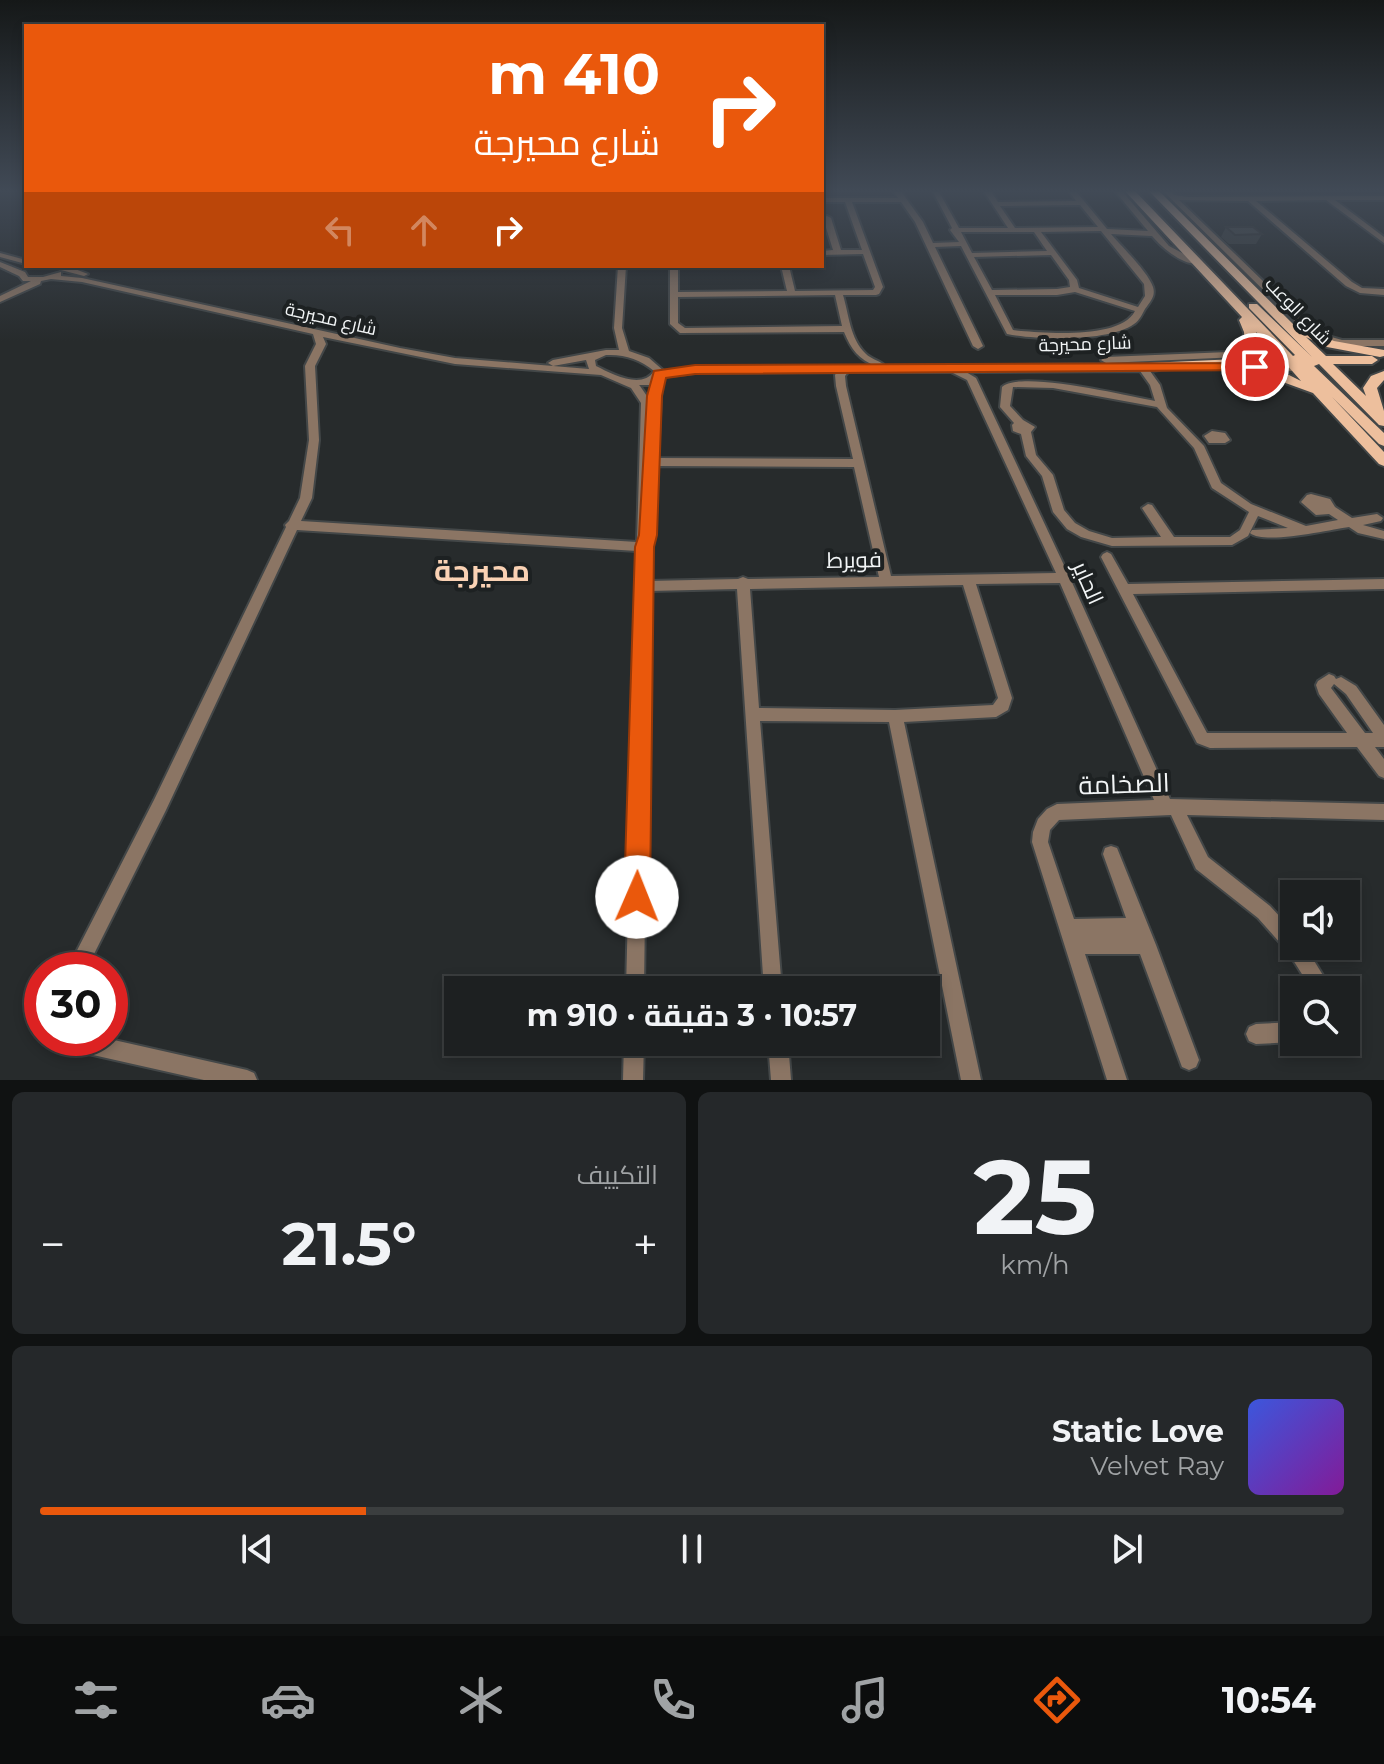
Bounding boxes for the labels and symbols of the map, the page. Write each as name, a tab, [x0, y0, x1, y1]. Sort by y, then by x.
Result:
street label: شارع الوعب	[1260, 273, 1335, 350]
street label: شارع محيرجة	[283, 298, 379, 341]
street label: شارع محيرجة	[1038, 331, 1132, 358]
pin	[1221, 333, 1289, 401]
street label: فويرط	[826, 546, 882, 574]
district label: محيرجة	[434, 552, 530, 589]
street label: الحاير	[1066, 555, 1109, 609]
street label: الصخامة	[1078, 766, 1170, 802]
position arrow	[595, 855, 679, 939]
speed limit sign: 30	[24, 952, 128, 1056]

